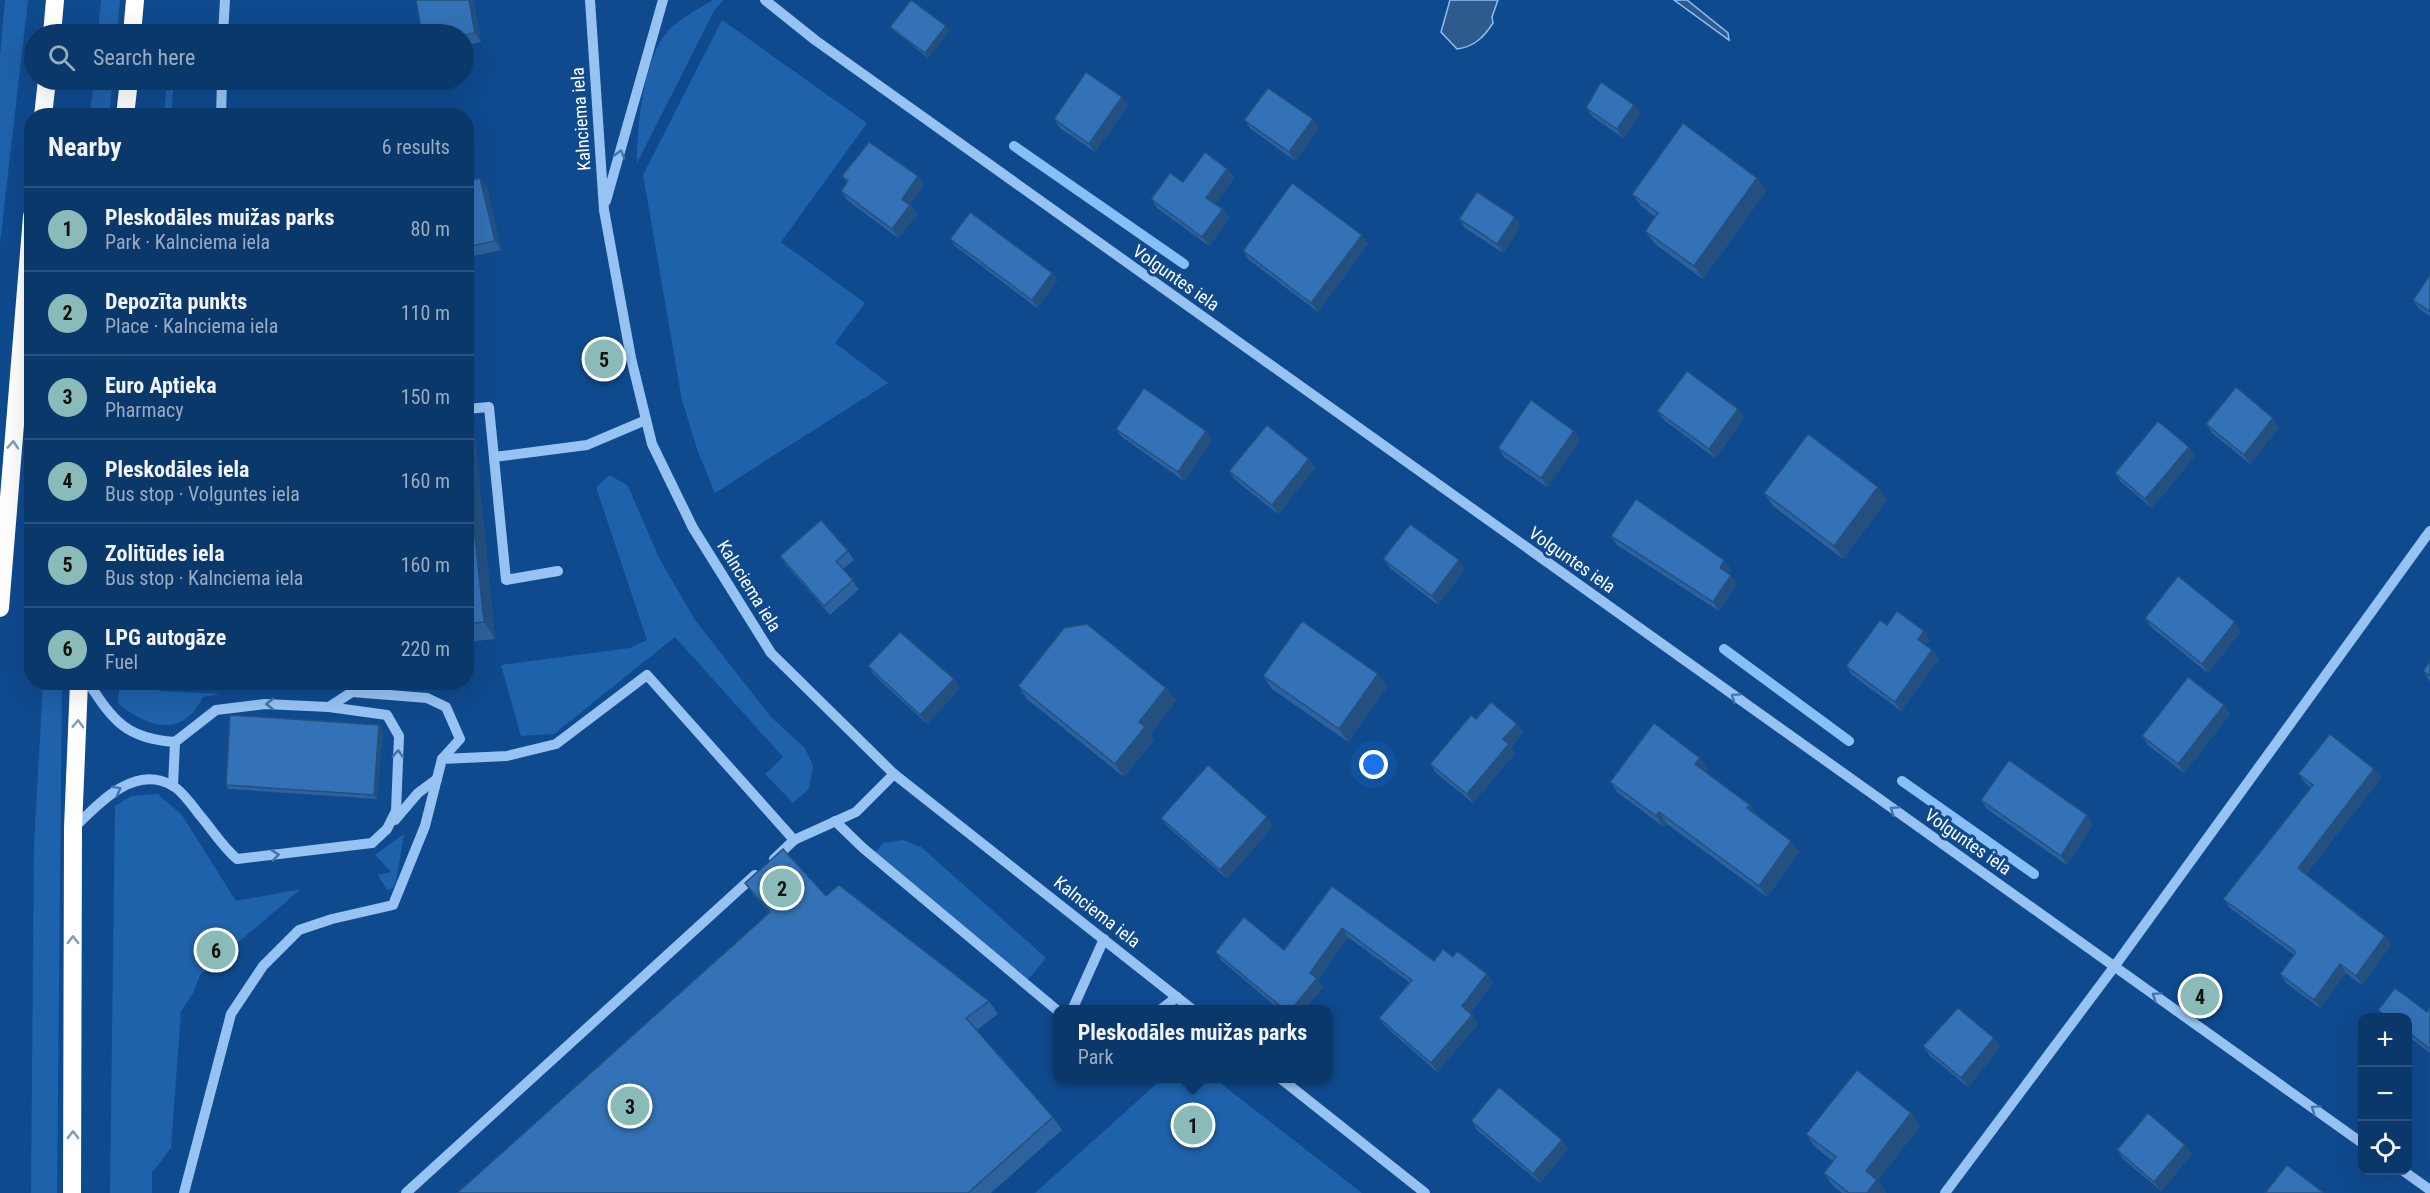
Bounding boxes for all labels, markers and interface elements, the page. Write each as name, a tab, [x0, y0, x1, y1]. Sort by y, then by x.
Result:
search box	[24, 24, 474, 90]
icon: search	[45, 41, 78, 74]
text: Search here	[93, 45, 195, 70]
street label: Kalnciema iela	[566, 67, 595, 172]
text: Nearby	[48, 132, 122, 162]
text: 6 results	[382, 135, 450, 159]
one-way arrow	[613, 149, 625, 159]
text: Pleskodāles muižas parks	[105, 205, 335, 230]
text: 1	[62, 217, 73, 241]
text: 80 m	[411, 217, 450, 241]
text: Park · Kalnciema iela	[105, 230, 270, 254]
street label: Volguntes iela	[1129, 240, 1224, 315]
text: Depozīta punkts	[105, 289, 247, 314]
text: 2	[62, 301, 73, 325]
text: 110 m	[401, 301, 450, 325]
text: Place · Kalnciema iela	[105, 314, 278, 338]
pin: 5	[584, 336, 624, 382]
text: Euro Aptieka	[105, 373, 217, 398]
text: 3	[62, 385, 73, 409]
text: 150 m	[401, 385, 450, 409]
text: Pharmacy	[105, 398, 184, 422]
one-way arrow	[6, 441, 19, 450]
text: Pleskodāles iela	[105, 457, 249, 482]
text: 4	[62, 469, 73, 493]
text: 160 m	[401, 469, 450, 493]
text: Bus stop · Volguntes iela	[105, 482, 300, 506]
street label: Volguntes iela	[1525, 522, 1620, 597]
street label: Kalnciema iela	[713, 536, 786, 635]
text: Zolitūdes iela	[105, 541, 225, 566]
text: 5	[62, 553, 73, 577]
text: 160 m	[401, 553, 450, 577]
text: Bus stop · Kalnciema iela	[105, 566, 303, 590]
text: LPG autogāze	[105, 625, 226, 650]
text: 6	[62, 637, 73, 661]
text: 220 m	[401, 637, 450, 661]
text: Fuel	[105, 650, 138, 674]
one-way arrow	[1731, 693, 1742, 704]
one-way arrow	[266, 698, 275, 711]
one-way arrow	[71, 719, 84, 728]
one-way arrow	[392, 750, 404, 759]
your location	[1359, 750, 1388, 779]
one-way arrow	[111, 786, 122, 797]
street label: Volguntes iela	[1921, 804, 2016, 879]
one-way arrow	[1890, 806, 1901, 817]
one-way arrow	[271, 849, 280, 861]
pin: 2	[762, 866, 802, 910]
street label: Kalnciema iela	[1050, 871, 1145, 952]
pin: 6	[196, 928, 236, 972]
one-way arrow	[67, 935, 79, 944]
pin: 4	[2180, 974, 2220, 1018]
one-way arrow	[2151, 992, 2162, 1003]
popup	[1053, 1005, 1332, 1083]
map controls	[2358, 1013, 2412, 1175]
button: +	[2358, 1013, 2412, 1067]
text: Pleskodāles muižas parks	[1078, 1020, 1307, 1045]
text: Park	[1078, 1045, 1113, 1069]
button: −	[2358, 1067, 2412, 1121]
pin: 3	[610, 1084, 650, 1128]
pin: 1	[1174, 1102, 1212, 1148]
one-way arrow	[2310, 1105, 2321, 1116]
button: locate	[2358, 1121, 2412, 1175]
one-way arrow	[67, 1130, 79, 1139]

